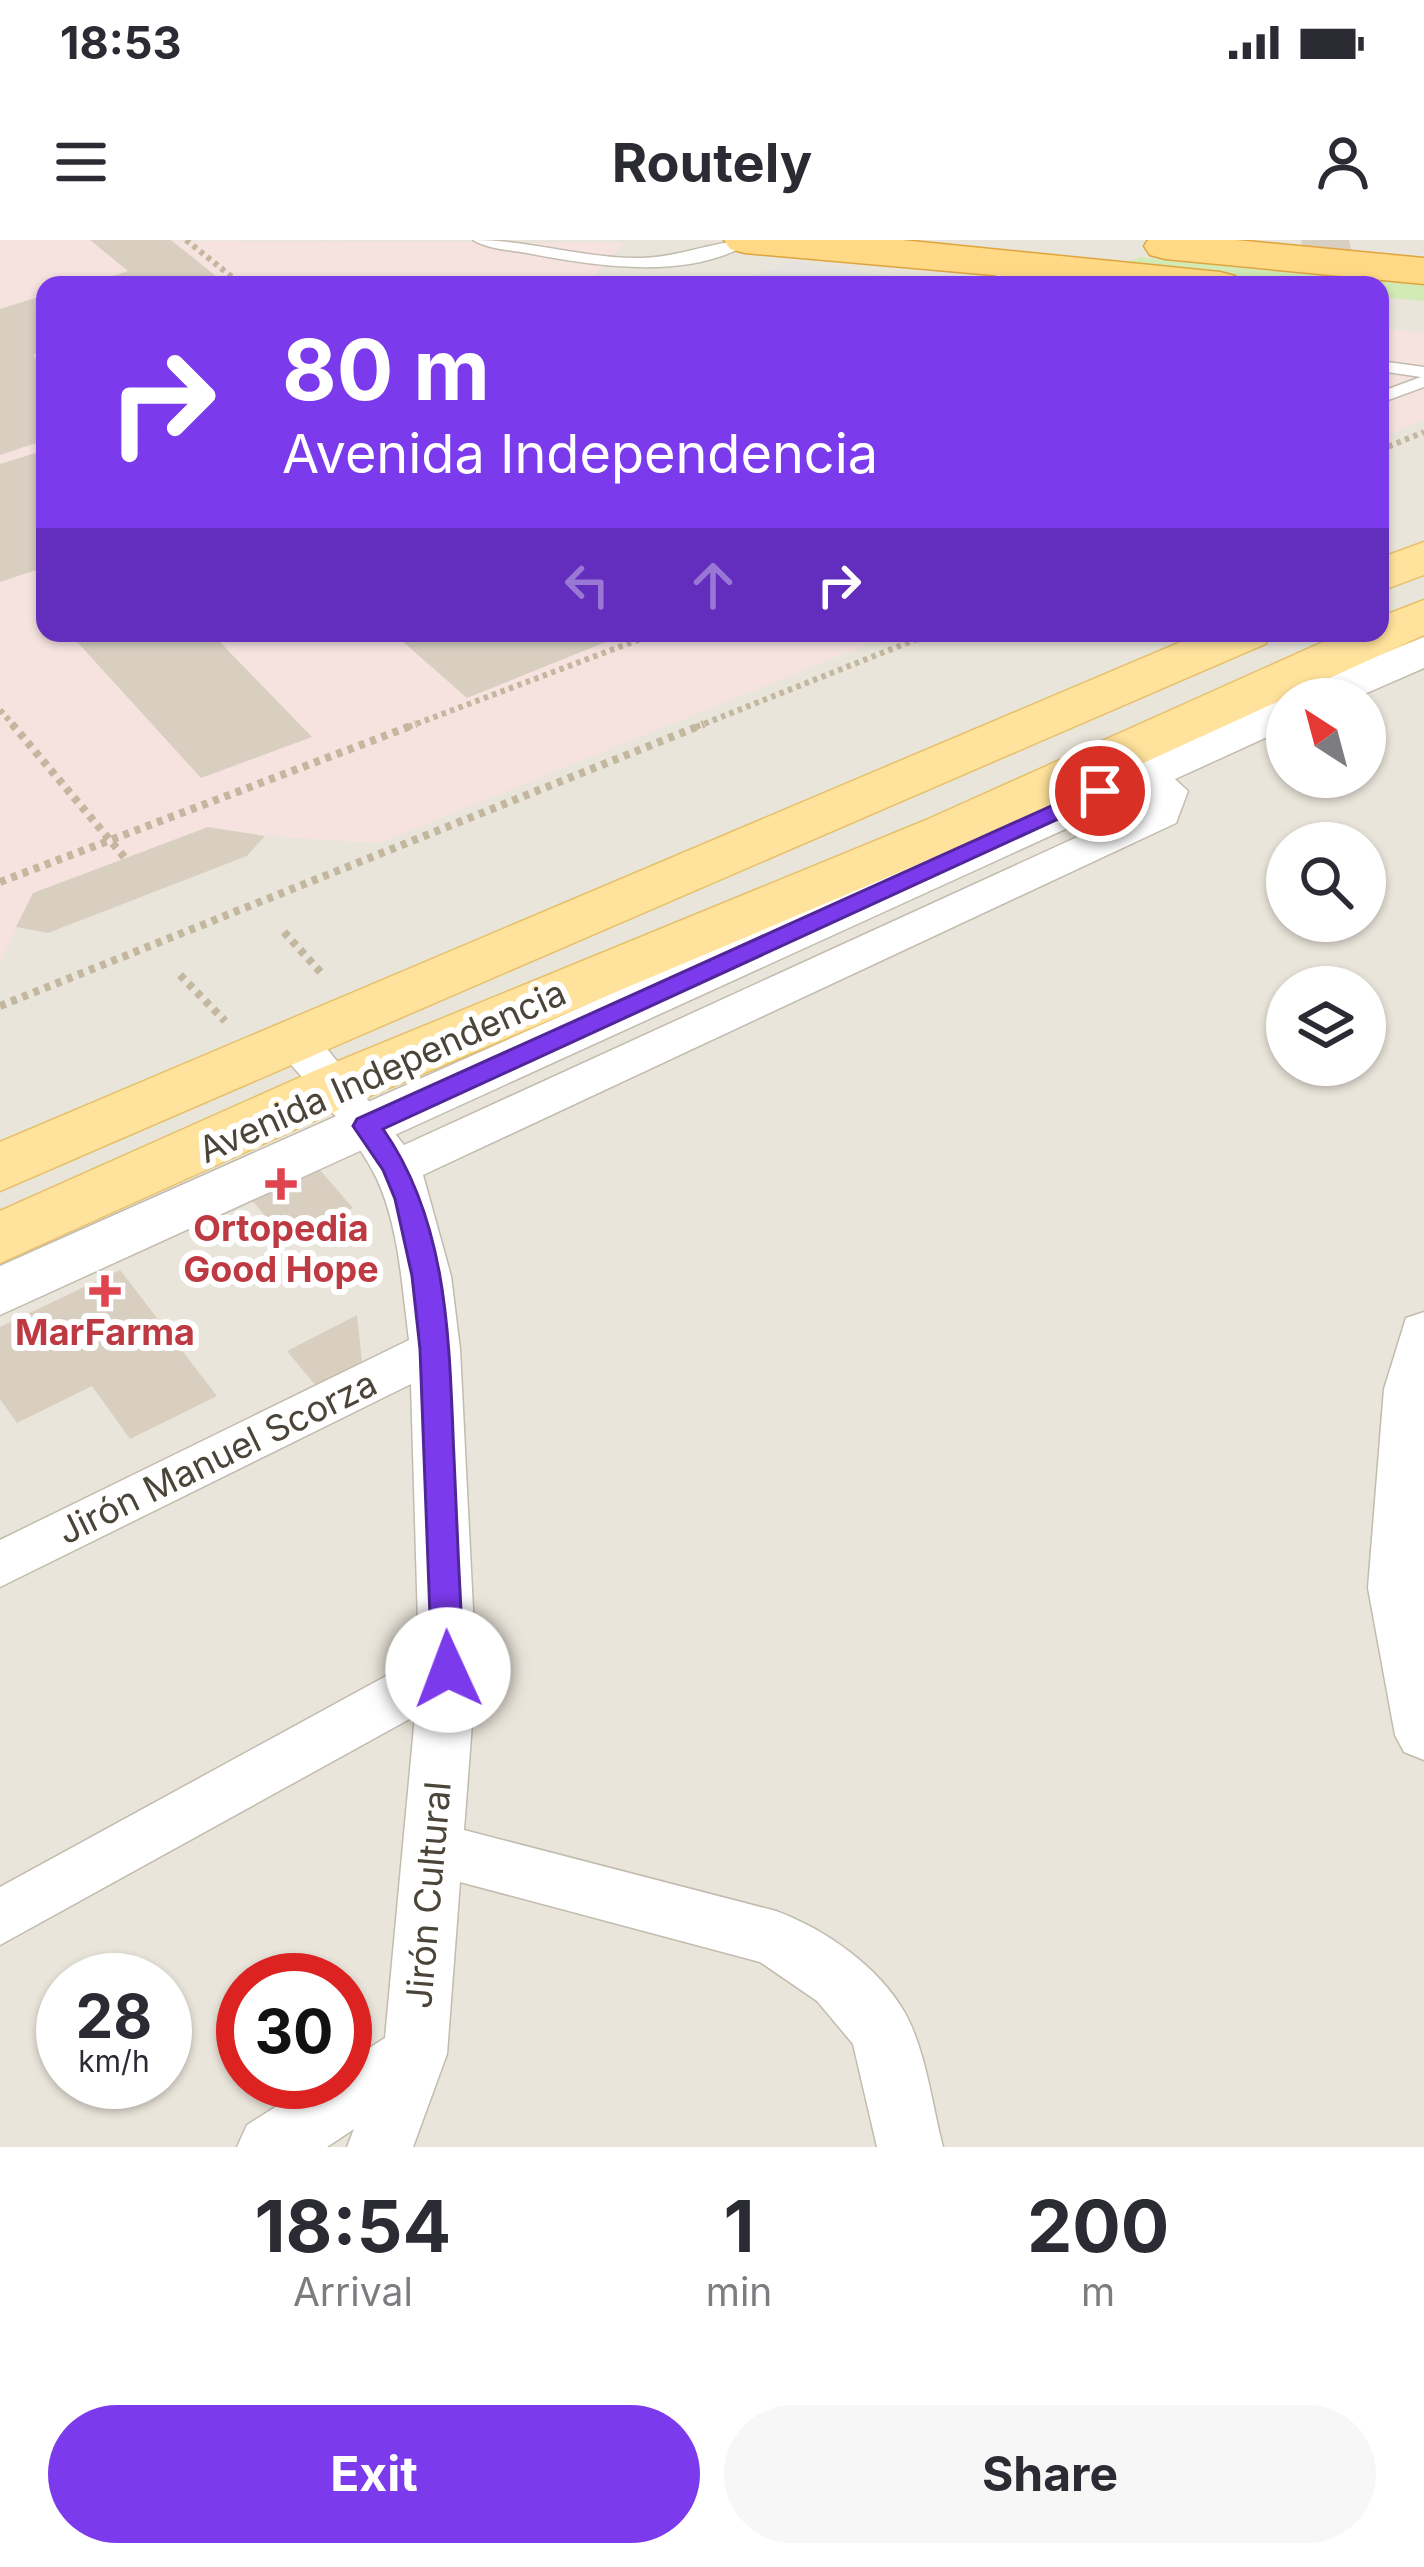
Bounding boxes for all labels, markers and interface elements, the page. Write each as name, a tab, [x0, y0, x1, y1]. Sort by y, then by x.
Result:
text: 18:53	[60, 15, 182, 70]
icon: menu	[48, 129, 114, 195]
icon: person	[1310, 129, 1376, 195]
text: Routely	[612, 130, 812, 195]
text: 80 m	[282, 319, 490, 420]
icon: right	[84, 324, 240, 480]
text: Avenida Independencia	[282, 421, 878, 486]
icon: left	[554, 552, 620, 618]
icon: ahead	[680, 552, 746, 618]
icon: right	[806, 552, 872, 618]
north arrow	[1266, 678, 1386, 798]
map controls	[1266, 678, 1386, 1086]
pin	[1049, 740, 1151, 842]
icon: arrive	[1067, 758, 1133, 824]
button: search	[1266, 822, 1386, 942]
button: layers	[1266, 966, 1386, 1086]
street label: Avenida Independencia	[192, 970, 572, 1172]
marker: Ortopedia Good Hope	[265, 1168, 297, 1200]
place label: Ortopedia Good Hope	[183, 1206, 379, 1291]
marker: MarFarma	[92, 1278, 118, 1304]
place label: MarFarma	[15, 1310, 195, 1354]
street label: Jirón Manuel Scorza	[50, 1361, 384, 1553]
position arrow	[385, 1607, 511, 1733]
street label: Jirón Cultural	[396, 1780, 460, 2010]
speed limit sign: 30	[216, 1953, 372, 2109]
text: 28	[76, 1980, 152, 2052]
text: km/h	[78, 2043, 150, 2079]
text: 18:54	[255, 2182, 451, 2269]
text: 1	[724, 2182, 755, 2269]
text: 200	[1027, 2182, 1169, 2269]
text: Arrival	[293, 2268, 413, 2315]
text: min	[706, 2268, 772, 2315]
text: m	[1081, 2268, 1115, 2315]
button: Exit	[48, 2405, 700, 2543]
button: Share	[724, 2405, 1376, 2543]

